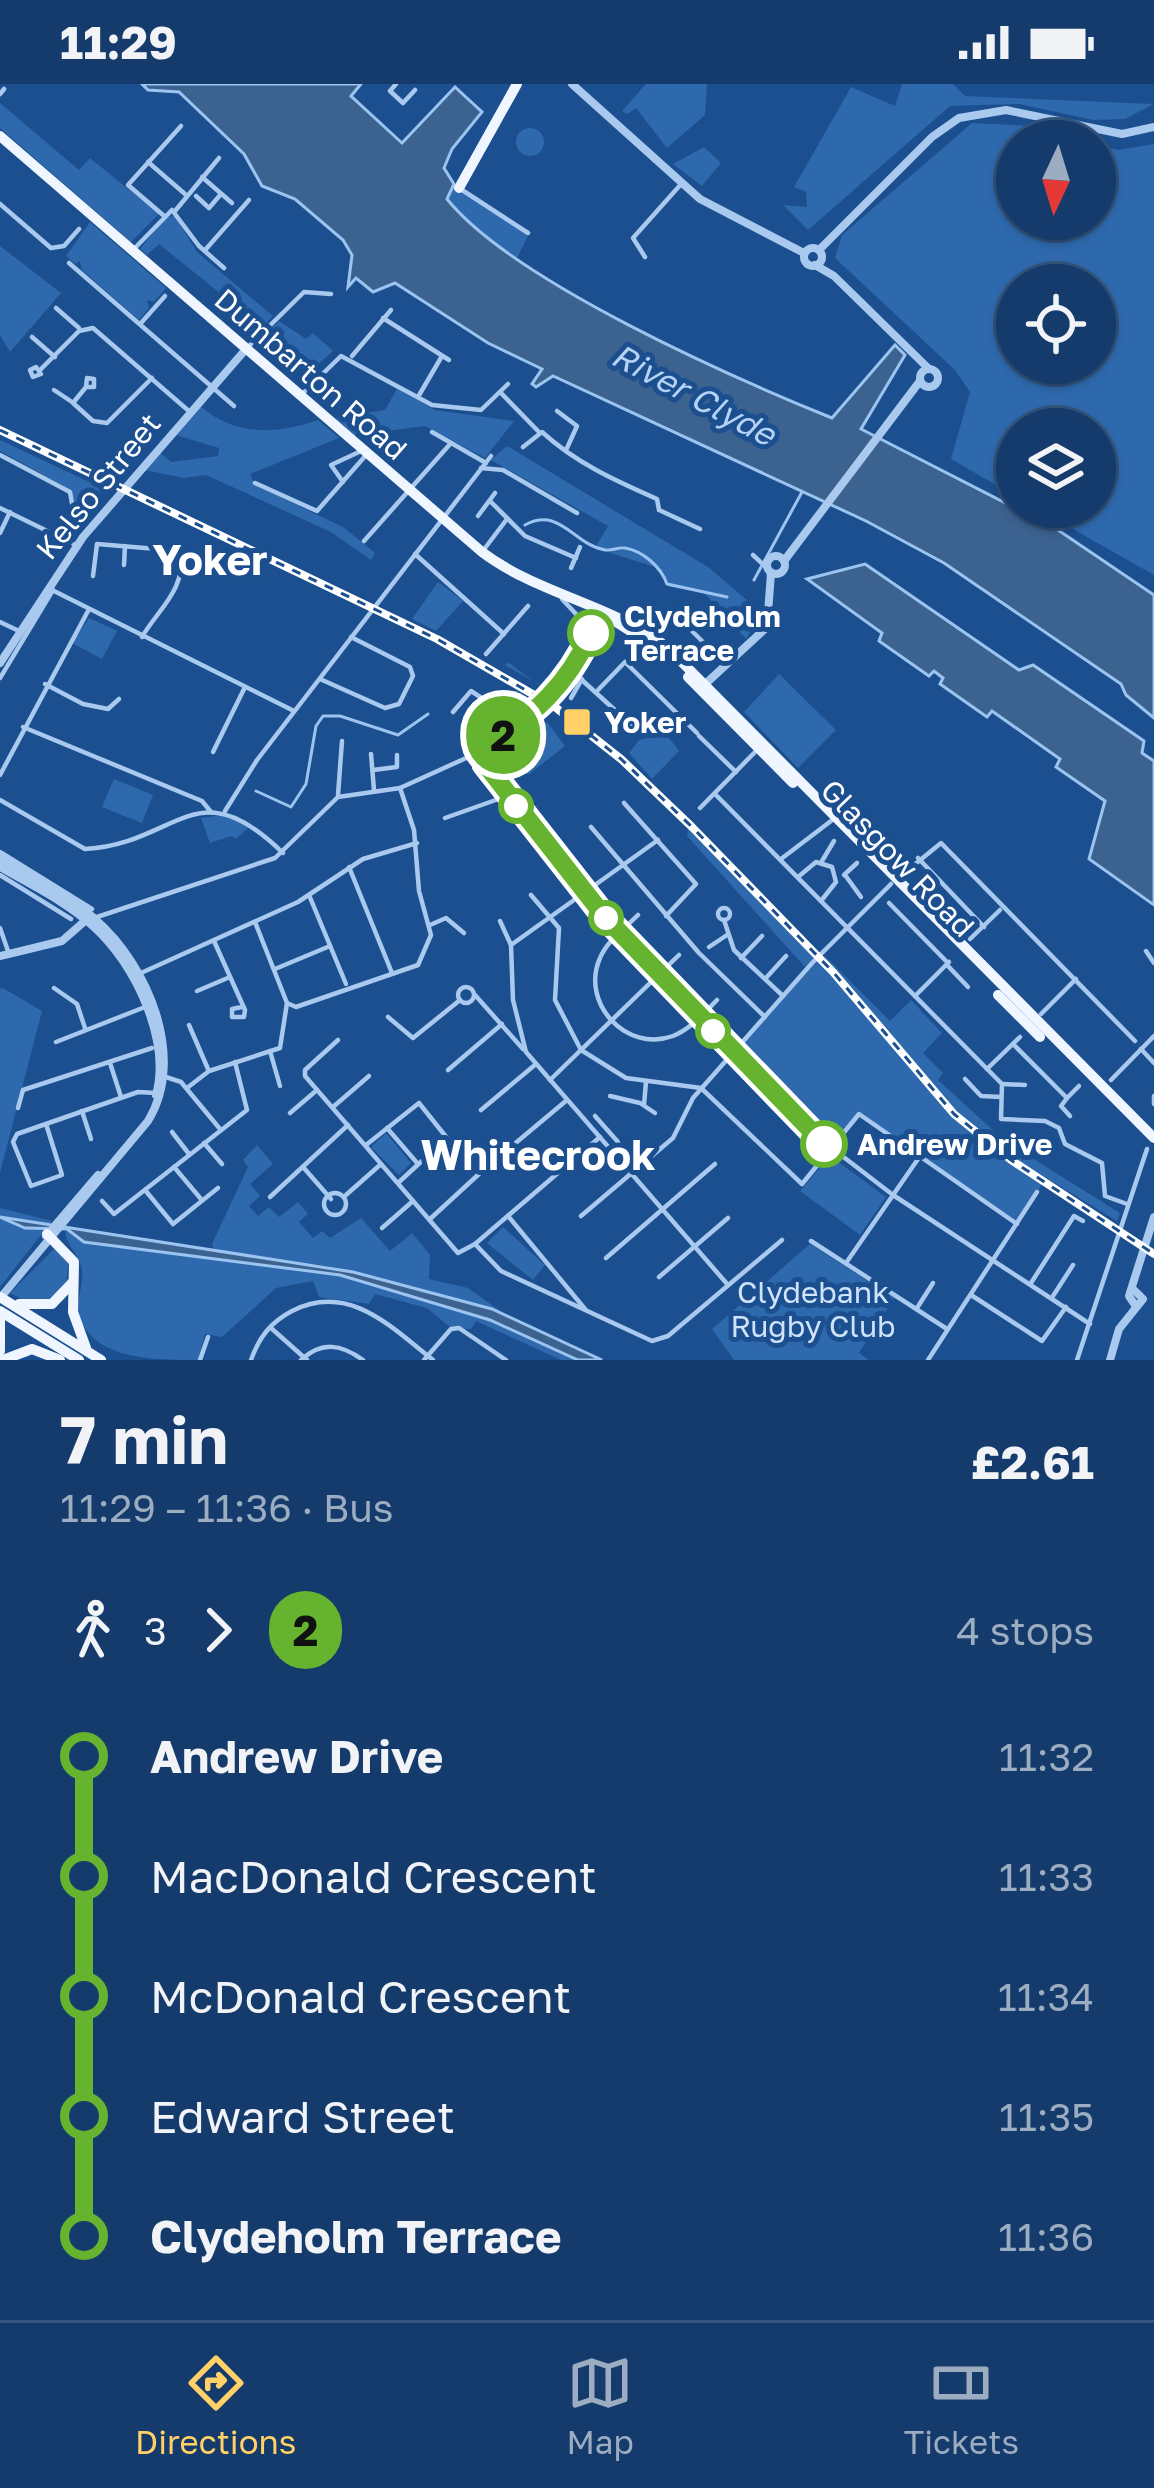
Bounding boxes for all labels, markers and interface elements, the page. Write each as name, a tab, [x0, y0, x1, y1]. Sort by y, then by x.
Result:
text: 11:29	[60, 15, 177, 69]
north arrow	[996, 120, 1116, 240]
map controls	[996, 120, 1116, 528]
button: locate	[996, 264, 1116, 384]
street label: Dumbarton Road	[208, 281, 414, 467]
water label: River Clyde	[606, 335, 785, 455]
street label: Kelso Street	[28, 406, 168, 566]
button: layers	[996, 408, 1116, 528]
district label: Yoker	[152, 534, 268, 584]
place label: Clydeholm Terrace	[624, 598, 781, 668]
marker: Clydeholm Terrace	[569, 611, 613, 655]
line badge: 2	[464, 696, 542, 774]
place label: Yoker	[604, 704, 687, 740]
marker: Yoker	[561, 706, 593, 738]
text: 2	[490, 710, 516, 760]
street label: Glasgow Road	[814, 772, 982, 944]
unlabelled marker	[500, 790, 532, 822]
unlabelled marker	[590, 902, 622, 934]
unlabelled marker	[697, 1015, 729, 1047]
marker: Andrew Drive	[802, 1122, 846, 1166]
place label: Andrew Drive	[857, 1126, 1053, 1162]
district label: Whitecrook	[420, 1129, 656, 1179]
park label: Clydebank Rugby Club	[730, 1274, 896, 1344]
text: 7 min	[60, 1399, 228, 1479]
text: £2.61	[971, 1435, 1094, 1489]
text: 11:29 – 11:36 · Bus	[60, 1484, 393, 1531]
icon: walk	[60, 1597, 126, 1663]
icon: forward	[185, 1597, 251, 1663]
text: 2	[293, 1605, 318, 1655]
text: 3	[144, 1607, 167, 1654]
text: 4 stops	[956, 1607, 1094, 1654]
text: Andrew Drive	[150, 1729, 443, 1783]
text: 11:32	[999, 1733, 1094, 1780]
text: MacDonald Crescent	[150, 1849, 597, 1903]
text: 11:33	[999, 1853, 1094, 1900]
text: McDonald Crescent	[150, 1969, 571, 2023]
text: 11:34	[998, 1973, 1094, 2020]
text: Edward Street	[150, 2089, 455, 2143]
text: 11:35	[999, 2093, 1094, 2140]
text: Clydeholm Terrace	[150, 2209, 562, 2263]
text: 11:36	[998, 2213, 1094, 2260]
tab: Directions	[135, 2350, 296, 2461]
tab: Map	[566, 2350, 634, 2461]
tab: Tickets	[904, 2350, 1019, 2461]

